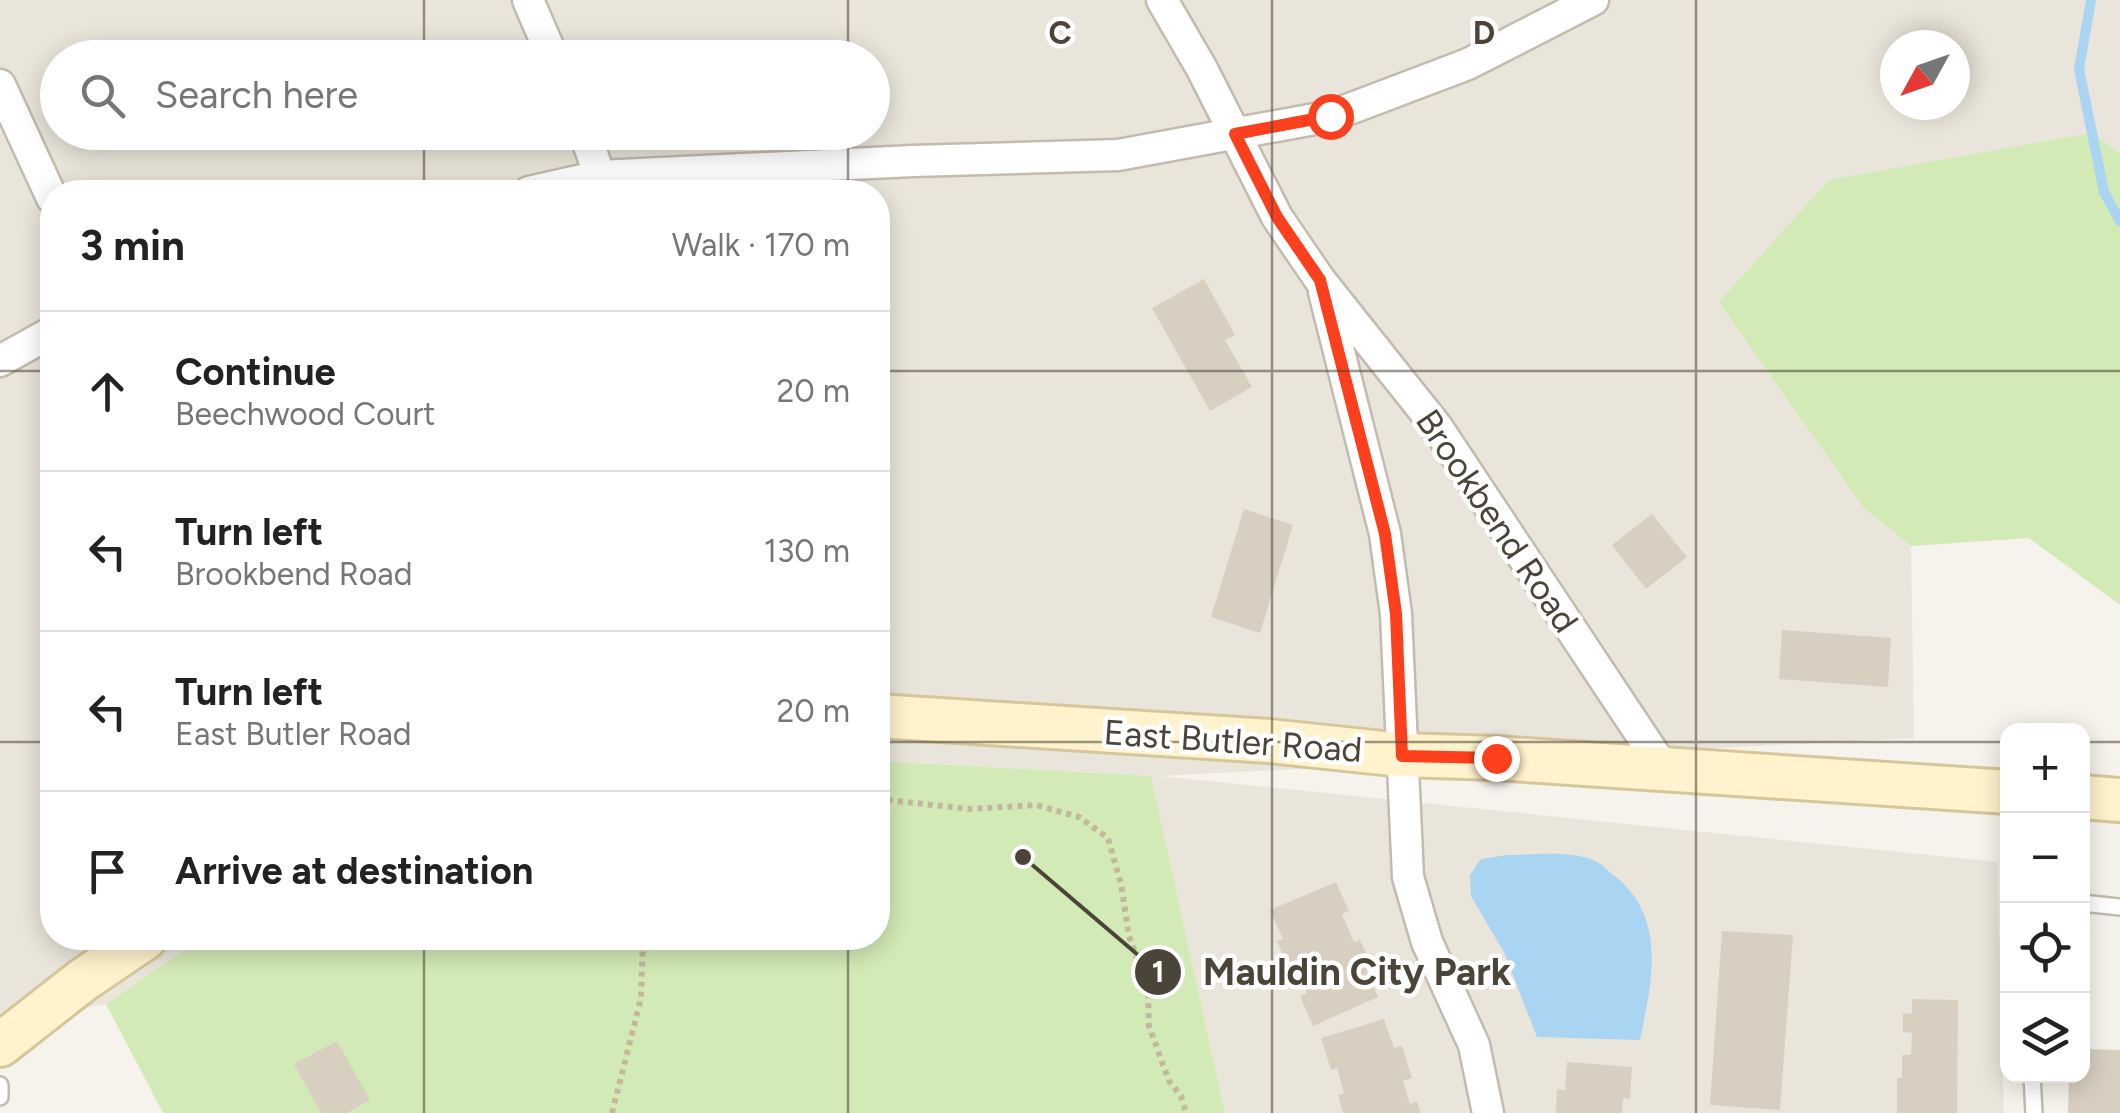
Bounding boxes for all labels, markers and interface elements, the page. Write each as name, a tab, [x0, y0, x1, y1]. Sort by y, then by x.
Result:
text: C	[1048, 14, 1072, 52]
text: D	[1473, 14, 1495, 52]
north arrow	[1880, 30, 1970, 120]
search box	[40, 40, 890, 150]
icon: search	[75, 68, 130, 123]
text: Search here	[155, 72, 358, 118]
route start	[1308, 94, 1354, 140]
text: 3 min	[80, 220, 185, 271]
text: Walk · 170 m	[672, 226, 850, 264]
text: Continue	[175, 349, 336, 395]
icon: ahead	[80, 364, 135, 419]
text: 20 m	[776, 372, 850, 410]
text: Beechwood Court	[175, 395, 435, 433]
street label: Brookbend Road	[1407, 402, 1587, 640]
text: Turn left	[175, 509, 323, 555]
icon: left	[80, 524, 135, 579]
text: 130 m	[764, 532, 850, 570]
text: Brookbend Road	[175, 555, 412, 593]
text: Turn left	[175, 669, 323, 715]
icon: left	[80, 684, 135, 739]
text: 20 m	[776, 692, 850, 730]
street label: East Butler Road	[1102, 711, 1364, 771]
text: East Butler Road	[175, 715, 412, 753]
map controls	[2000, 723, 2090, 1083]
button: +	[2000, 723, 2090, 813]
route end	[1474, 736, 1520, 782]
button: −	[2000, 813, 2090, 903]
icon: arrive	[80, 844, 135, 899]
text: Arrive at destination	[175, 848, 533, 894]
button: locate	[2000, 903, 2090, 993]
callout: Mauldin City Park	[1133, 938, 1531, 1006]
text: Mauldin City Park	[1203, 949, 1512, 995]
text: 1	[1152, 953, 1164, 990]
button: layers	[2000, 993, 2090, 1083]

